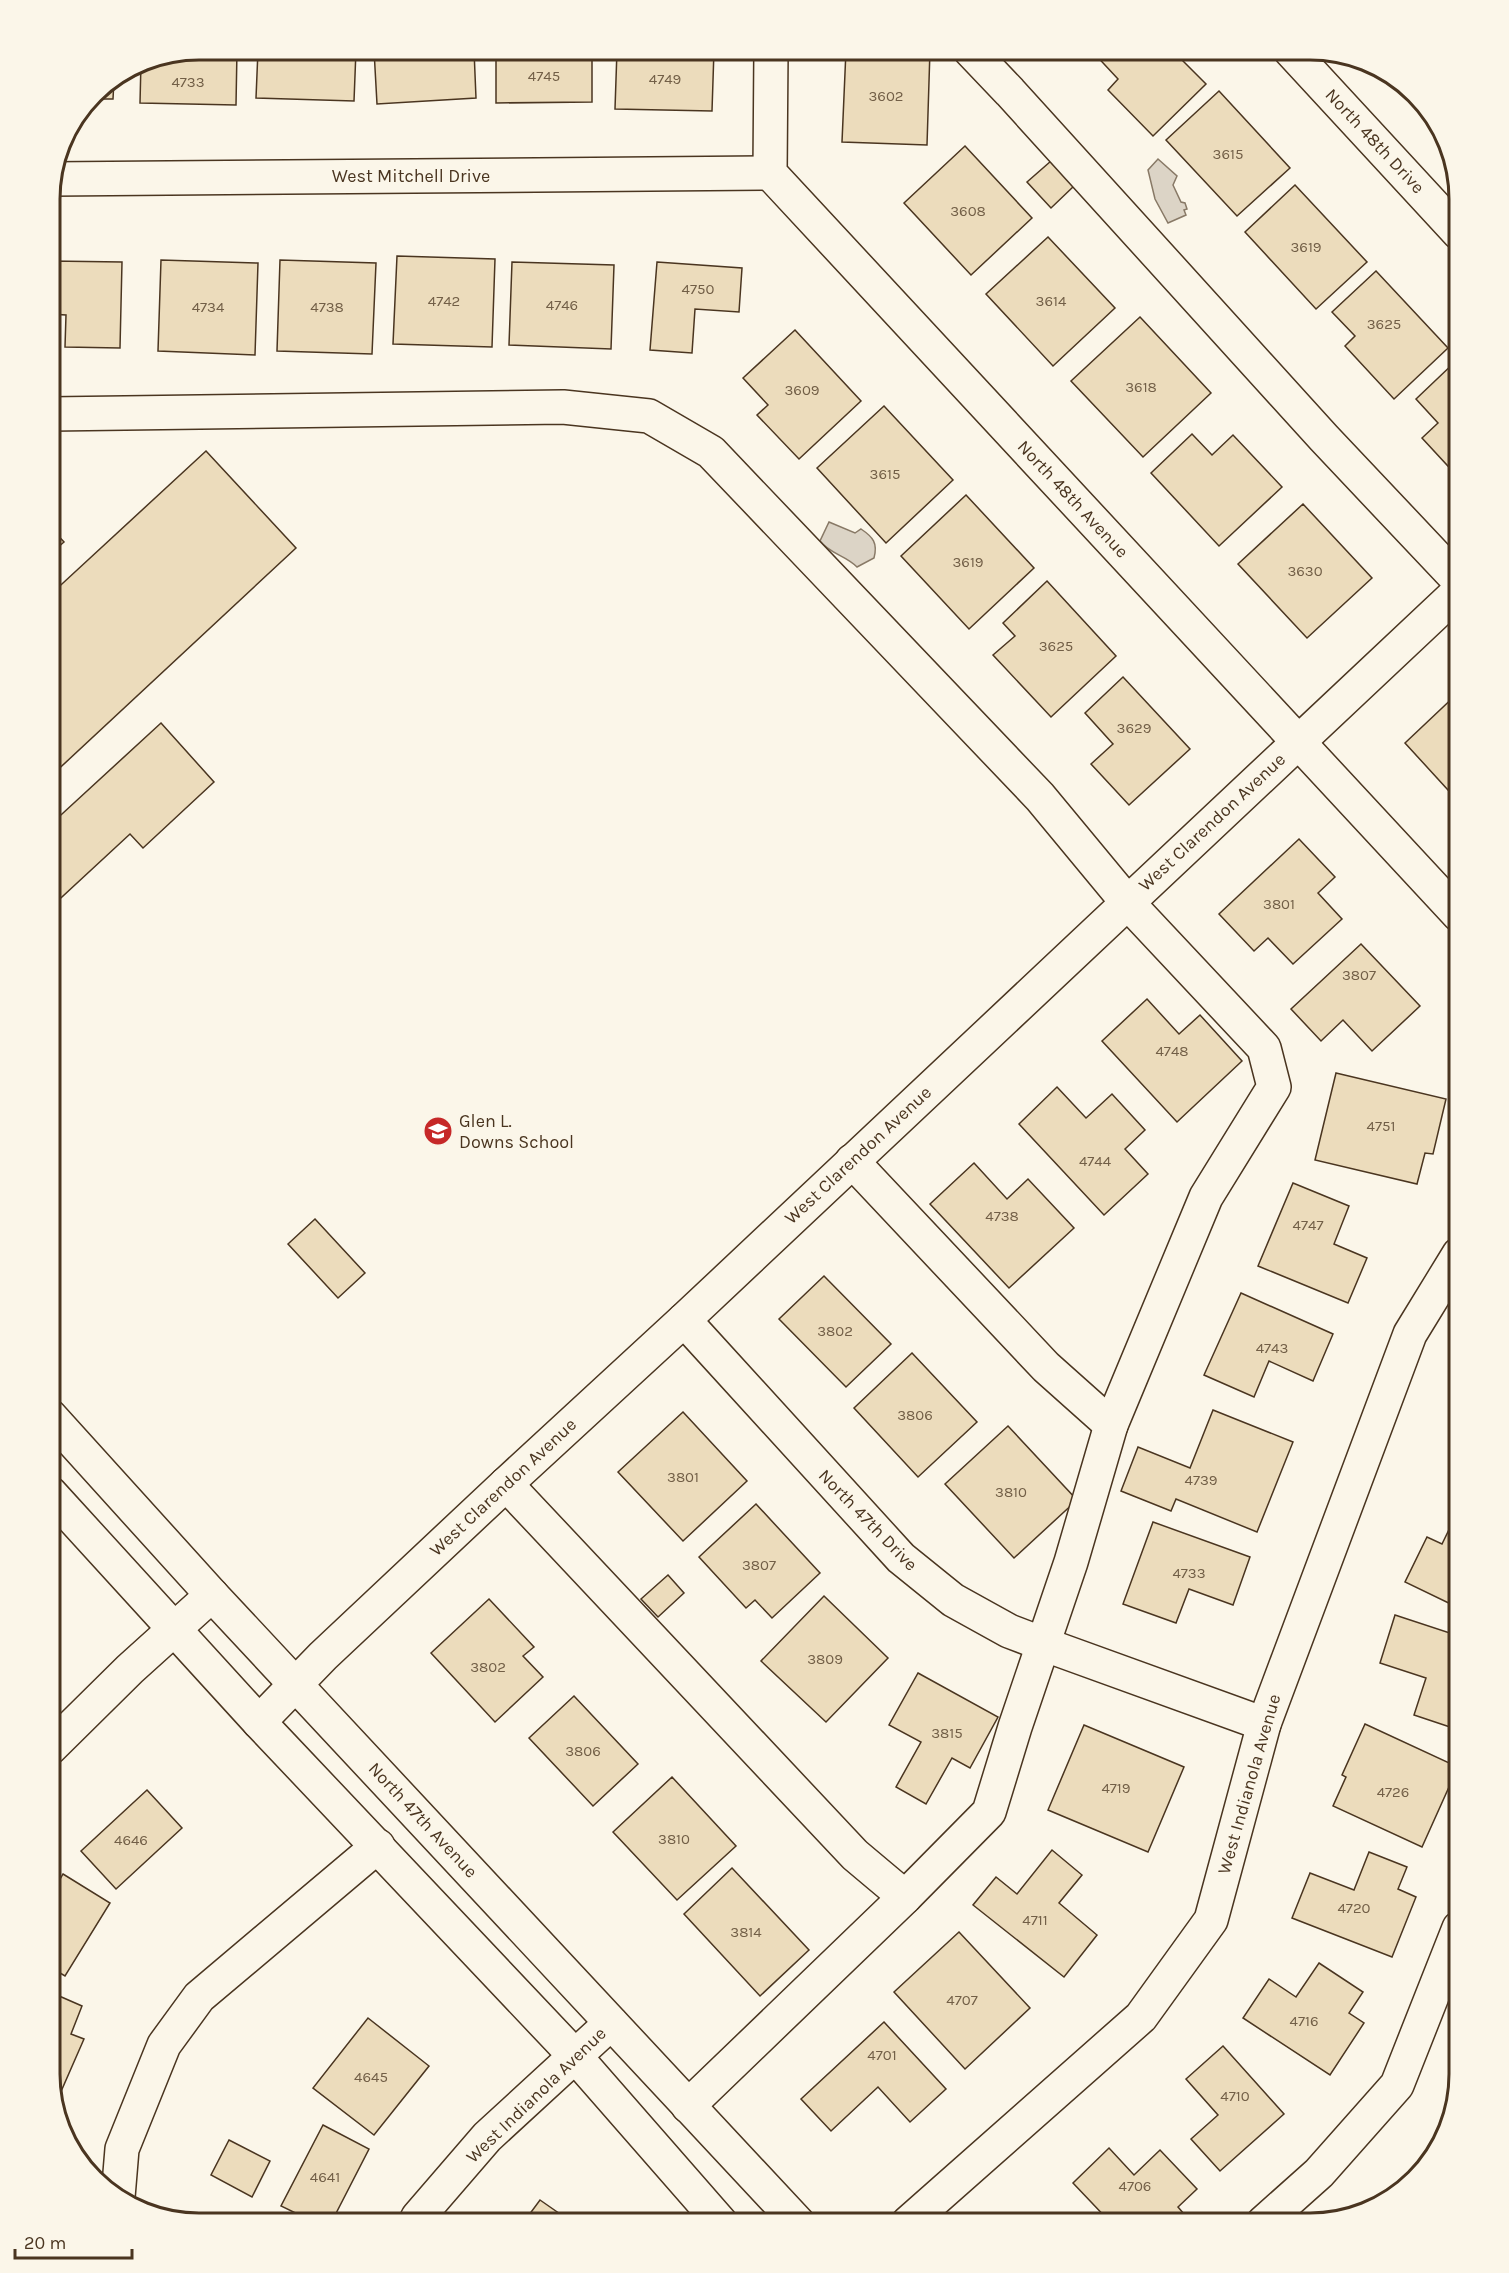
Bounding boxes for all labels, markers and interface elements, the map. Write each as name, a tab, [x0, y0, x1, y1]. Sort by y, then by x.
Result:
house number: 4745	[528, 67, 560, 85]
house number: 4749	[649, 70, 681, 88]
house number: 4733	[171, 73, 205, 91]
street label: North 48th Drive	[1321, 84, 1429, 198]
house number: 3602	[868, 87, 904, 105]
house number: 3615	[1213, 145, 1243, 163]
street label: West Mitchell Drive	[332, 165, 490, 187]
house number: 3608	[950, 202, 986, 220]
house number: 3619	[1290, 238, 1322, 256]
house number: 4750	[682, 280, 714, 298]
house number: 4742	[428, 292, 460, 310]
house number: 3614	[1036, 292, 1067, 310]
house number: 4746	[546, 296, 578, 314]
house number: 4734	[192, 298, 225, 316]
house number: 4738	[310, 298, 344, 316]
house number: 3625	[1367, 315, 1401, 333]
house number: 3618	[1125, 378, 1157, 396]
house number: 3609	[784, 381, 820, 399]
street label: North 48th Avenue	[1013, 436, 1133, 562]
house number: 3615	[870, 465, 900, 483]
house number: 3619	[952, 553, 984, 571]
house number: 3630	[1287, 562, 1323, 580]
house number: 3625	[1039, 637, 1073, 655]
house number: 3629	[1117, 719, 1151, 737]
street label: West Clarendon Avenue	[1134, 748, 1290, 896]
house number: 3801	[1263, 895, 1295, 913]
house number: 3807	[1342, 966, 1376, 984]
house number: 4748	[1155, 1042, 1189, 1060]
street label: West Clarendon Avenue	[780, 1081, 936, 1229]
place label: Glen L. Downs School	[459, 1110, 574, 1153]
school or university icon: Glen L. Downs School	[422, 1115, 454, 1147]
house number: 4751	[1367, 1117, 1395, 1135]
house number: 4744	[1079, 1152, 1112, 1170]
house number: 4738	[985, 1207, 1019, 1225]
house number: 4747	[1293, 1216, 1323, 1234]
house number: 3802	[817, 1322, 853, 1340]
house number: 4743	[1256, 1339, 1288, 1357]
house number: 3806	[897, 1406, 933, 1424]
street label: West Clarendon Avenue	[425, 1413, 581, 1561]
street label: North 47th Drive	[814, 1465, 922, 1575]
house number: 3801	[667, 1468, 699, 1486]
house number: 4739	[1185, 1471, 1217, 1489]
house number: 3810	[995, 1483, 1027, 1501]
house number: 3807	[742, 1556, 776, 1574]
house number: 4733	[1172, 1564, 1206, 1582]
house number: 3809	[807, 1650, 843, 1668]
house number: 3802	[470, 1658, 506, 1676]
street label: West Indianola Avenue	[1213, 1691, 1285, 1877]
house number: 3815	[931, 1724, 963, 1742]
house number: 3806	[565, 1742, 601, 1760]
street label: North 47th Avenue	[364, 1758, 482, 1882]
house number: 4719	[1101, 1779, 1131, 1797]
house number: 4726	[1377, 1783, 1409, 1801]
house number: 3810	[658, 1830, 690, 1848]
house number: 4646	[114, 1831, 148, 1849]
house number: 4720	[1337, 1899, 1371, 1917]
house number: 4711	[1022, 1911, 1048, 1929]
house number: 3814	[730, 1923, 762, 1941]
house number: 4707	[946, 1991, 978, 2009]
house number: 4716	[1290, 2012, 1318, 2030]
street label: West Indianola Avenue	[461, 2022, 611, 2168]
house number: 4701	[867, 2046, 897, 2064]
house number: 4645	[354, 2068, 388, 2086]
house number: 4710	[1220, 2087, 1250, 2105]
house number: 4641	[310, 2168, 340, 2186]
house number: 4706	[1119, 2177, 1151, 2195]
scale bar	[15, 2222, 132, 2260]
text: 20 m	[24, 2232, 66, 2254]

